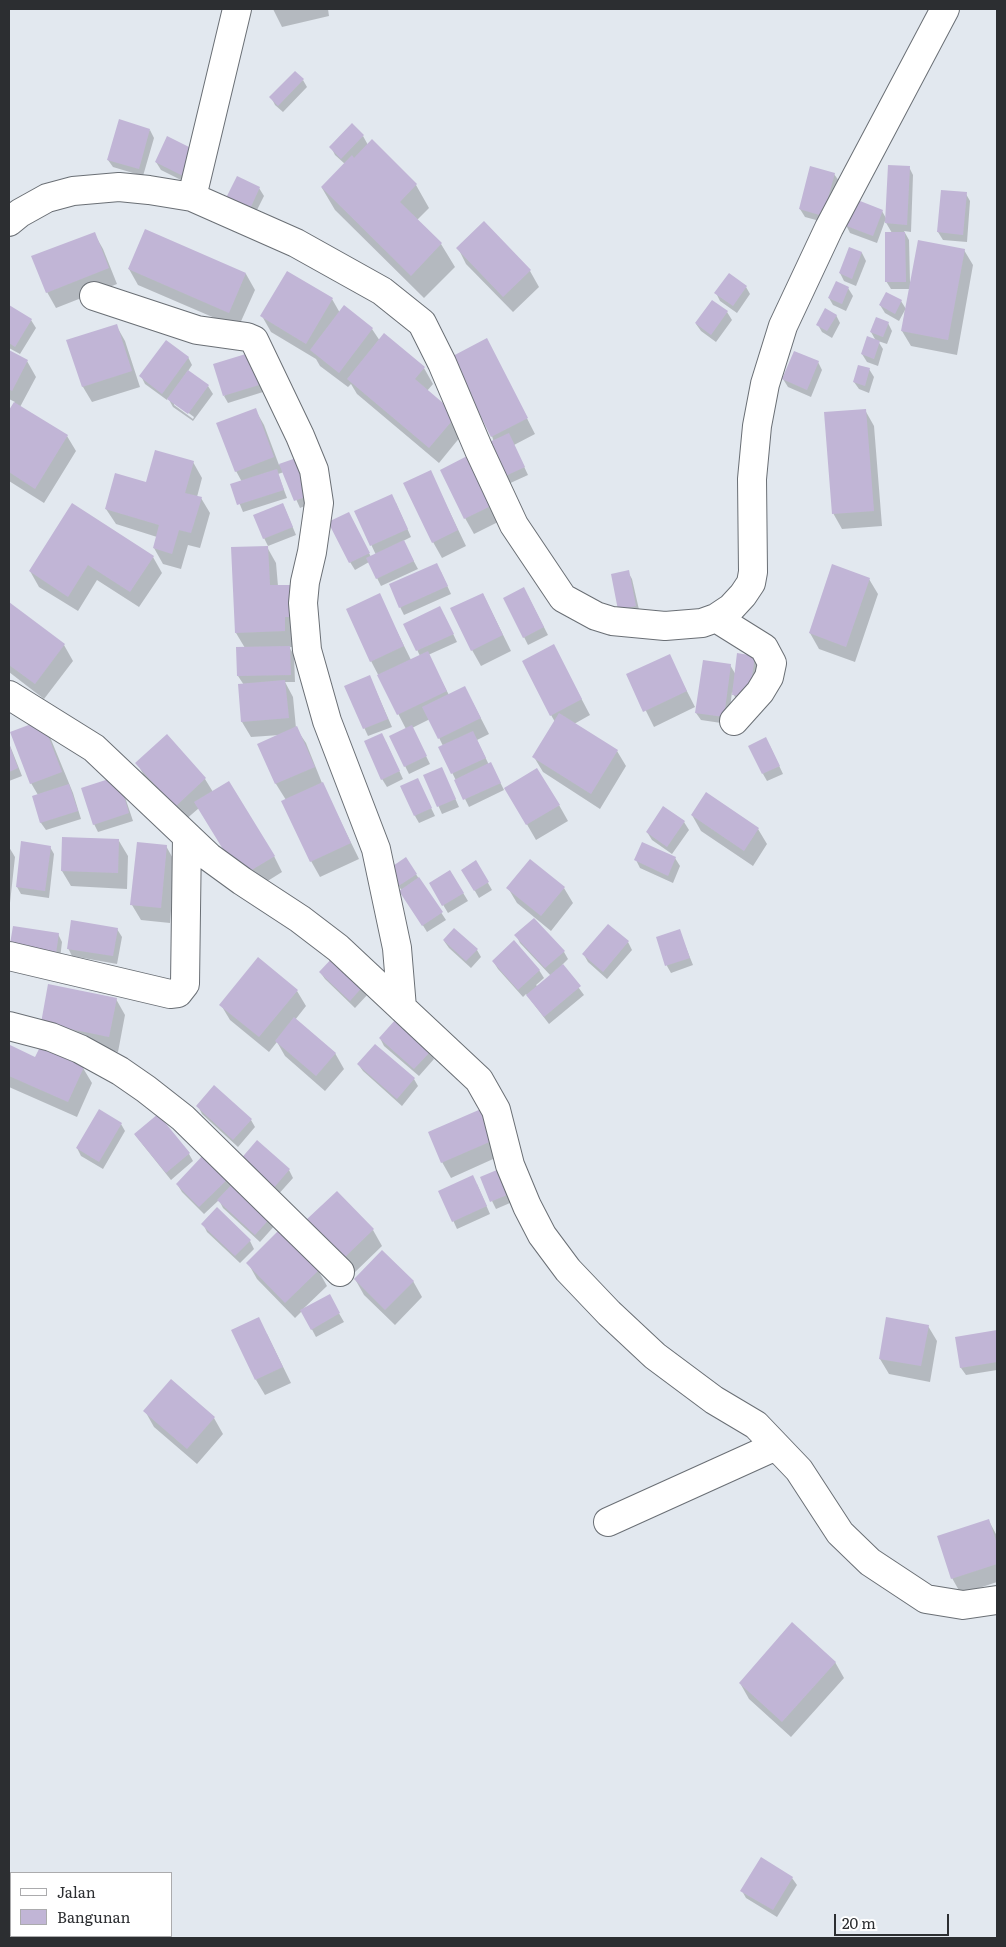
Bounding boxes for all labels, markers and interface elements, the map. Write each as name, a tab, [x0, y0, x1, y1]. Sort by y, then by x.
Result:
legend	[10, 1872, 172, 1937]
text: Jalan	[57, 1880, 96, 1903]
scale bar	[836, 1904, 951, 1936]
text: Bangunan	[57, 1905, 130, 1928]
text: 20 m	[842, 1911, 876, 1934]

